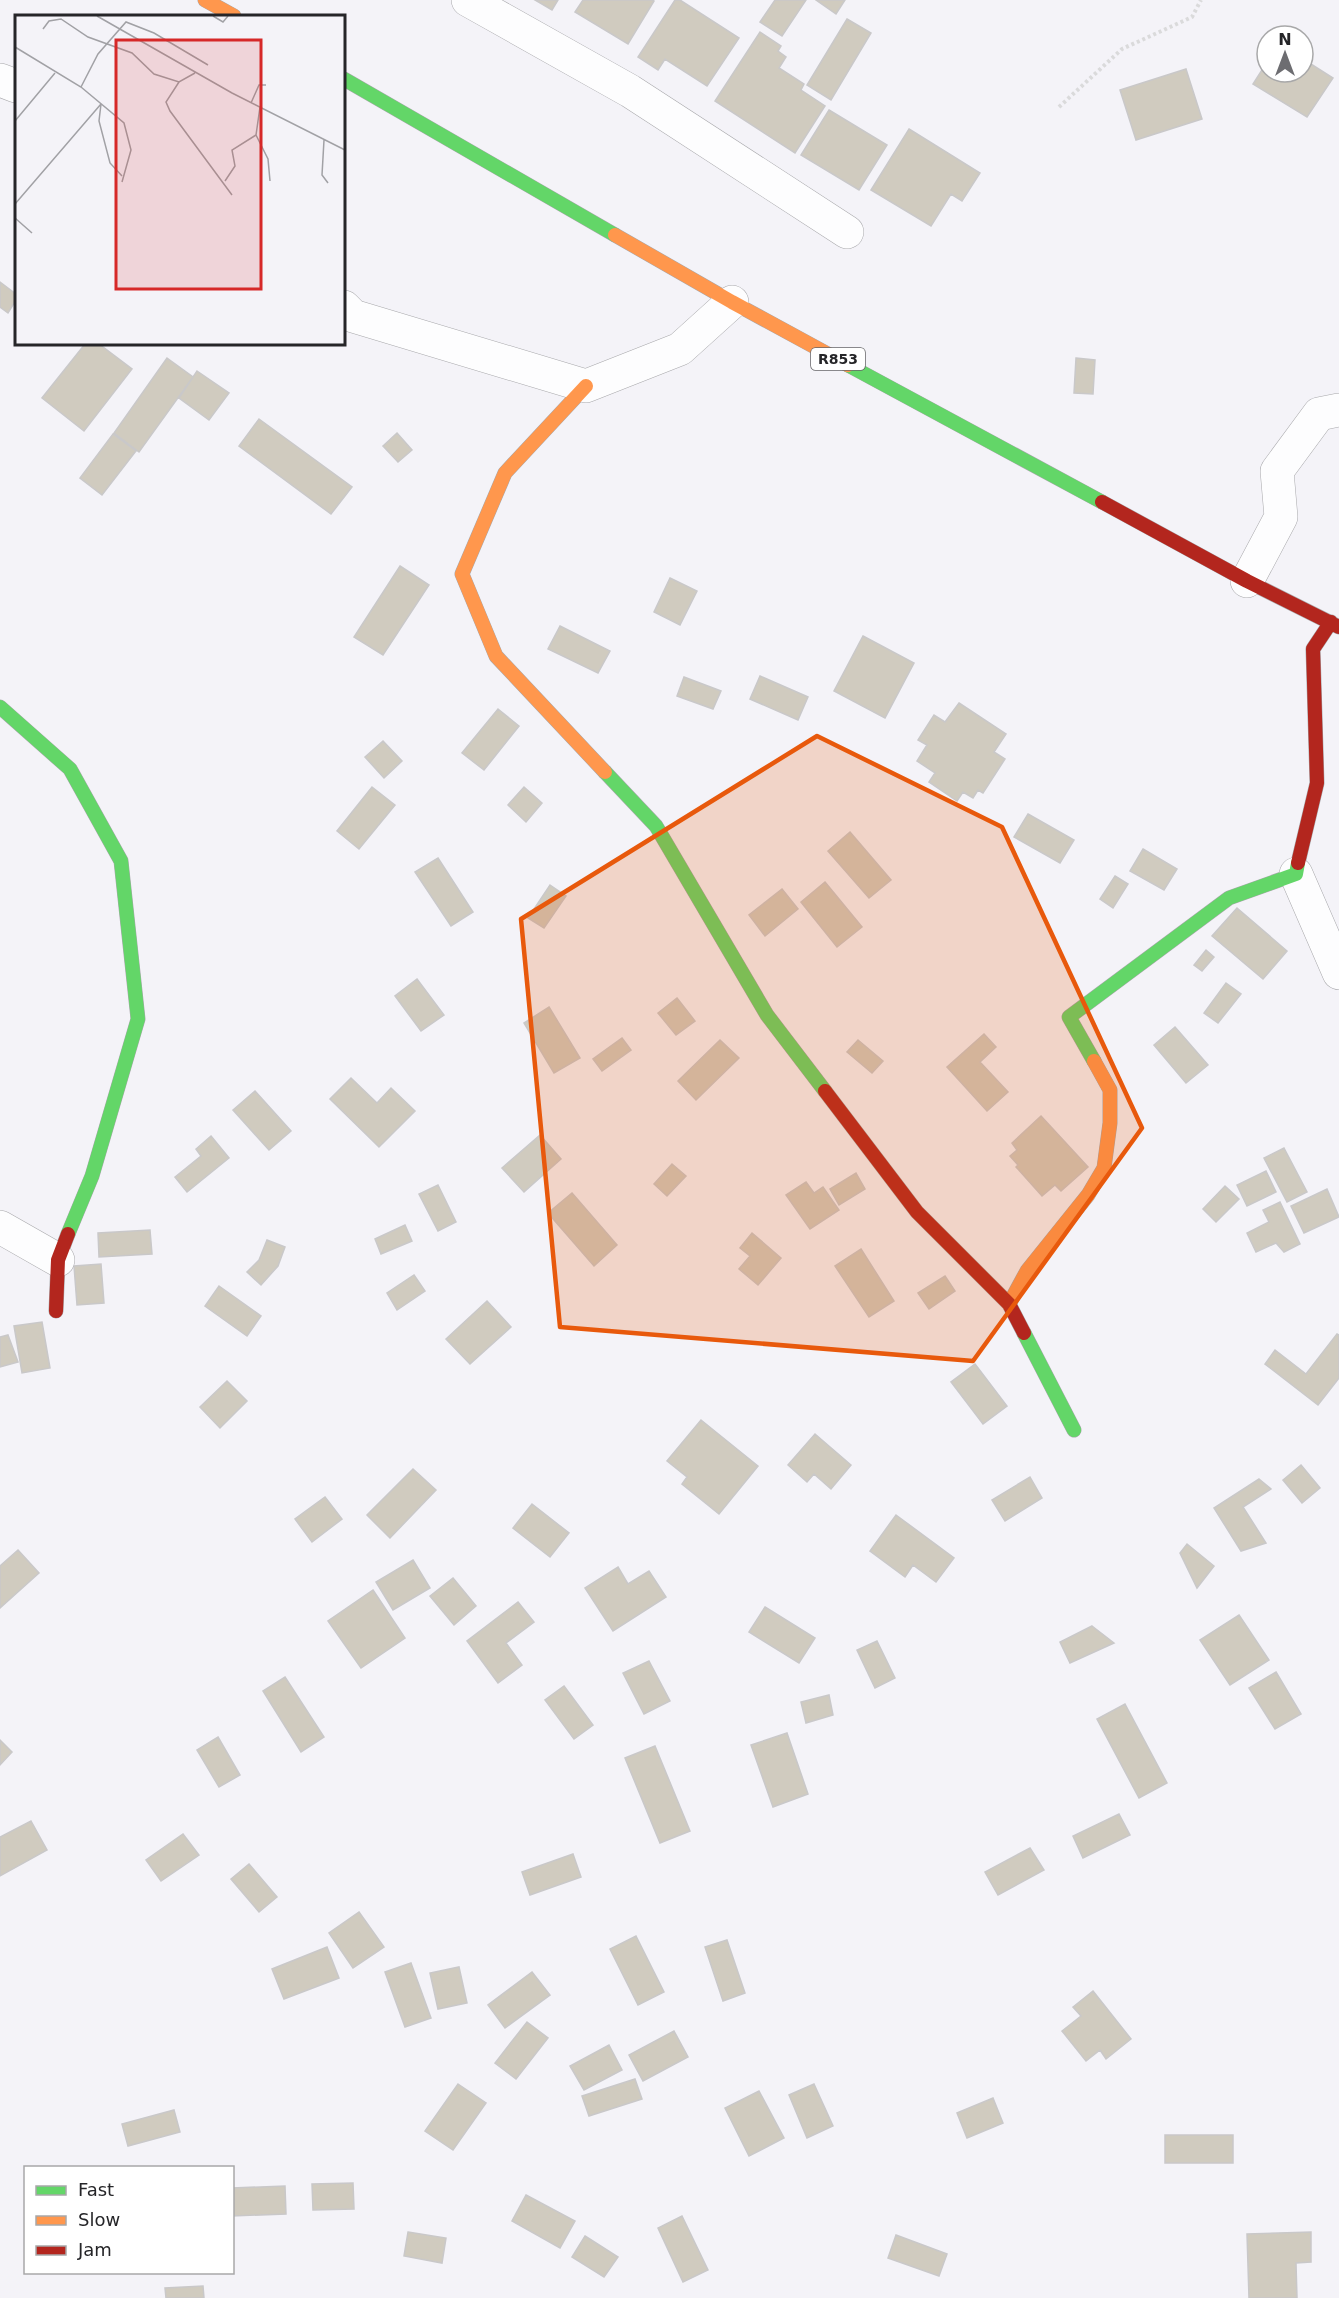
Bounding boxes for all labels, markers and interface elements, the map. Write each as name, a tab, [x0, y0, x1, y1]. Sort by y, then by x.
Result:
inset map	[15, 15, 345, 345]
north arrow	[1255, 24, 1315, 84]
text: N	[1278, 30, 1292, 49]
road number: R853	[811, 348, 865, 370]
legend	[24, 2166, 234, 2274]
text: Fast	[78, 2179, 114, 2200]
text: Slow	[78, 2209, 120, 2230]
text: Jam	[77, 2239, 112, 2260]

